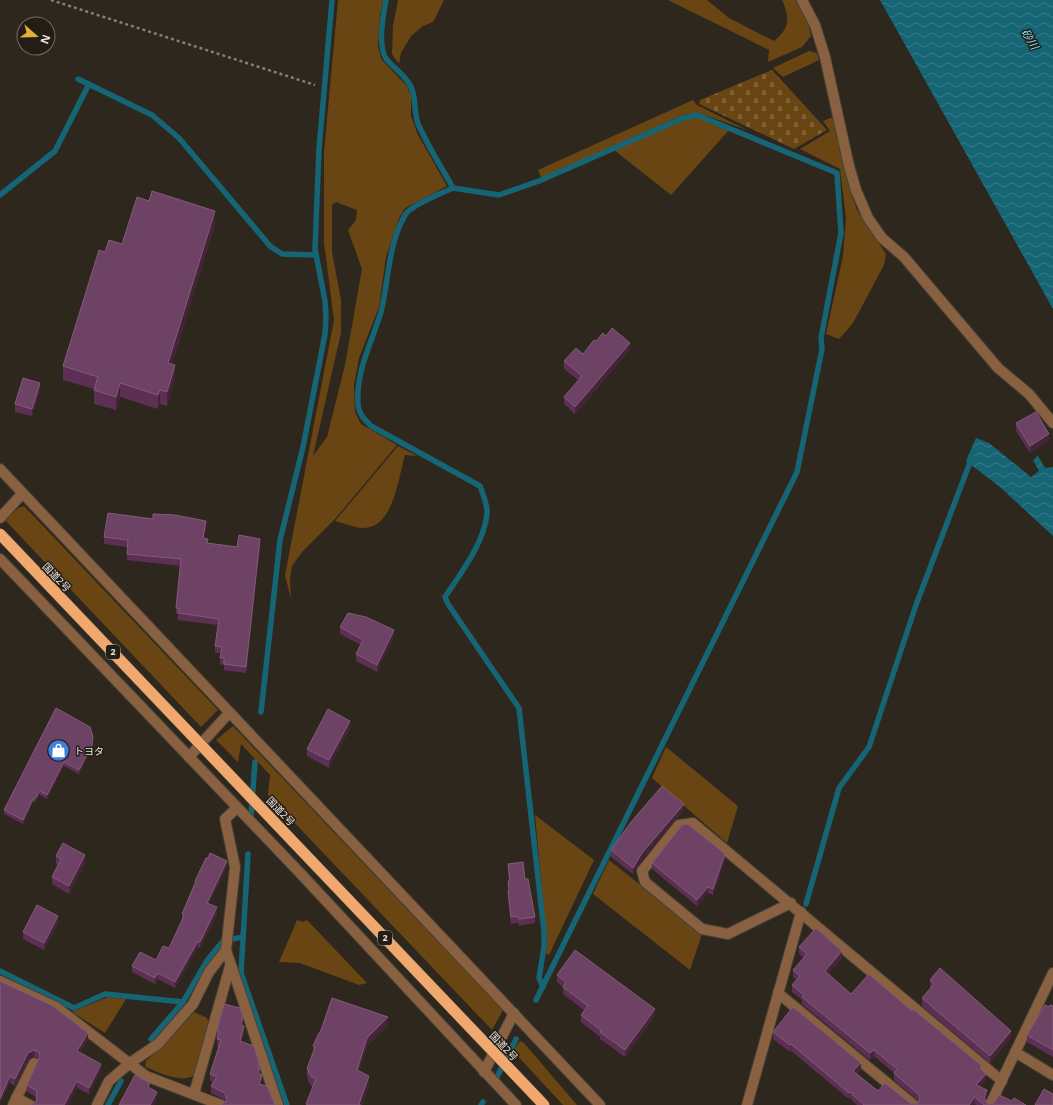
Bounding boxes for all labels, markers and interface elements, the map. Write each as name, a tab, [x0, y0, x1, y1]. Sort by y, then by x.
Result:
north arrow	[16, 16, 56, 56]
water label: 砂川	[1018, 25, 1043, 53]
text: N	[37, 33, 54, 46]
street label: 国道2号	[40, 559, 74, 595]
road number: 2	[106, 645, 120, 659]
shop icon: トヨタ	[46, 738, 72, 764]
place label: トヨタ	[74, 744, 104, 758]
street label: 国道2号	[264, 793, 298, 829]
road number: 2	[378, 931, 392, 945]
street label: 国道2号	[487, 1028, 521, 1064]

